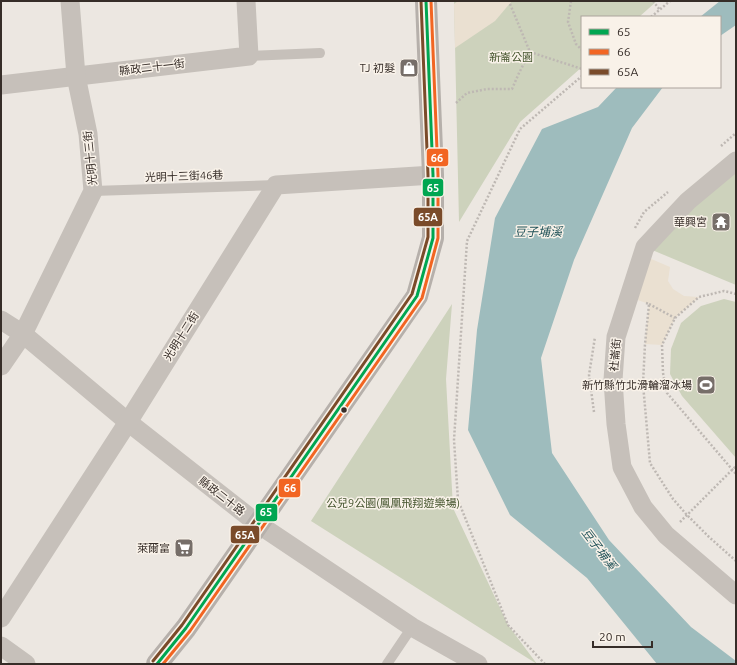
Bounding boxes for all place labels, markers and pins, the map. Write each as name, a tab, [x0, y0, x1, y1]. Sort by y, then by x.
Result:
shop icon: TJ 初髮	[398, 57, 420, 79]
place label: TJ 初髮	[360, 62, 395, 74]
temple icon: 華興宮	[710, 211, 732, 233]
place label: 華興宮	[674, 216, 707, 228]
sports icon: 新竹縣竹北滑輪溜冰場	[695, 374, 717, 396]
place label: 新竹縣竹北滑輪溜冰場	[582, 379, 692, 391]
unlabelled marker	[339, 405, 349, 415]
supermarket icon: 萊爾富	[173, 537, 195, 559]
place label: 萊爾富	[137, 542, 170, 554]

